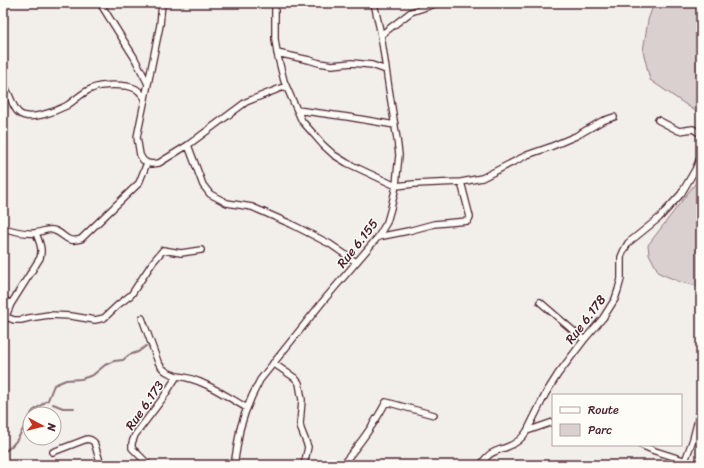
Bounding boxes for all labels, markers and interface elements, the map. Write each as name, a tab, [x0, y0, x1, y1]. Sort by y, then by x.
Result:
street label: Rue 6.155	[331, 213, 384, 273]
street label: Rue 6.178	[559, 289, 612, 349]
street label: Rue 6.173	[119, 376, 170, 435]
legend	[552, 394, 682, 446]
text: Route	[588, 399, 619, 421]
north arrow	[22, 406, 62, 446]
text: Parc	[588, 419, 612, 441]
text: N	[41, 421, 61, 432]

